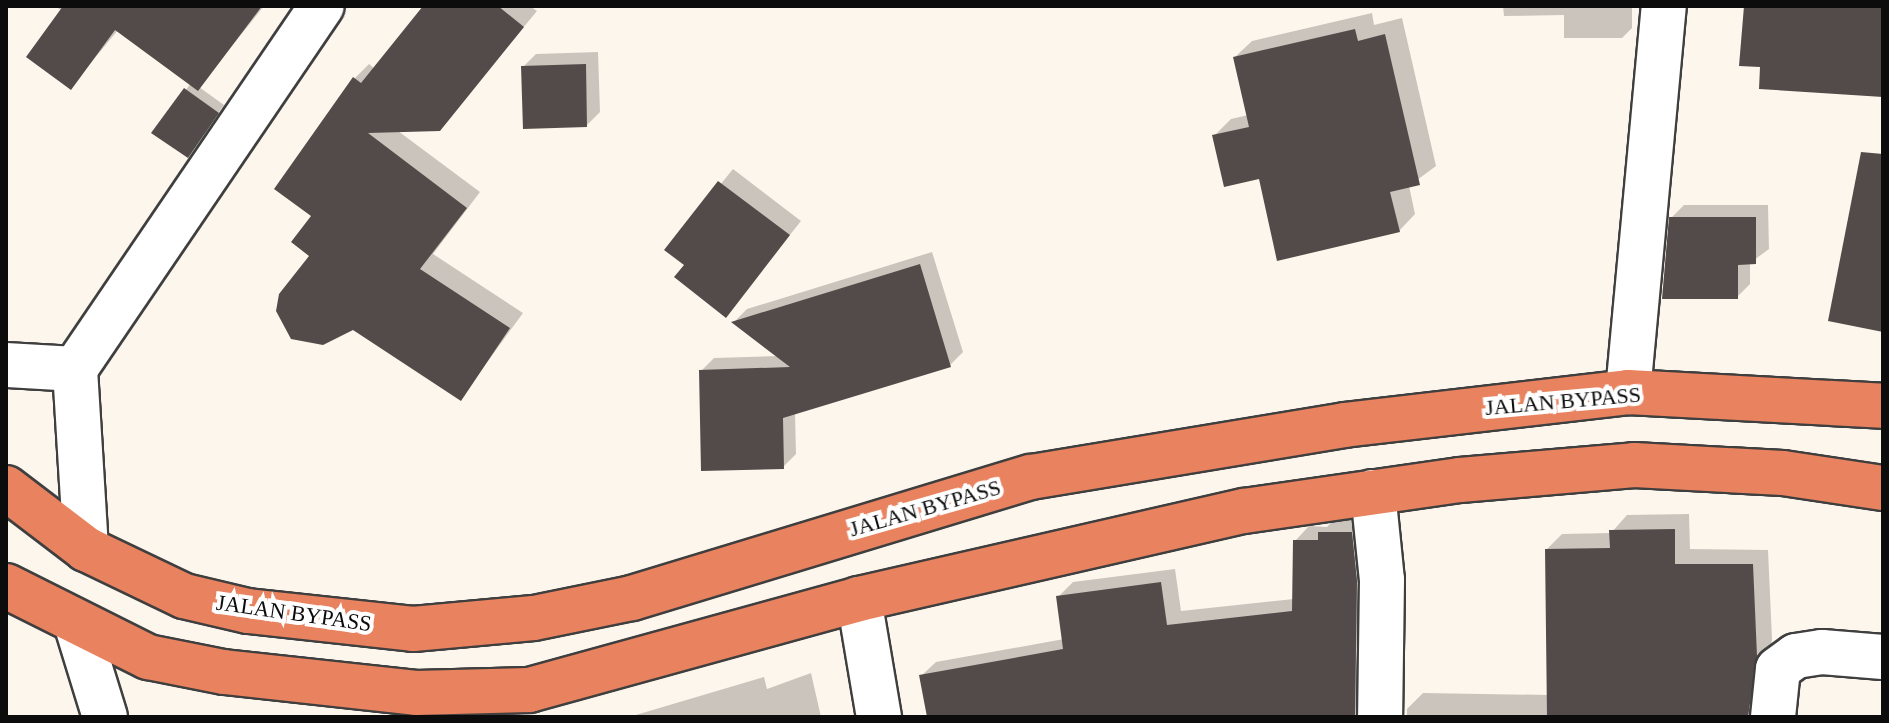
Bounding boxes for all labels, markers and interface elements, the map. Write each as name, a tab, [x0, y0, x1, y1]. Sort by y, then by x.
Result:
street label: JALAN BYPASS	[1484, 381, 1642, 421]
street label: JALAN BYPASS	[846, 474, 1004, 542]
street label: JALAN BYPASS	[215, 589, 373, 637]

